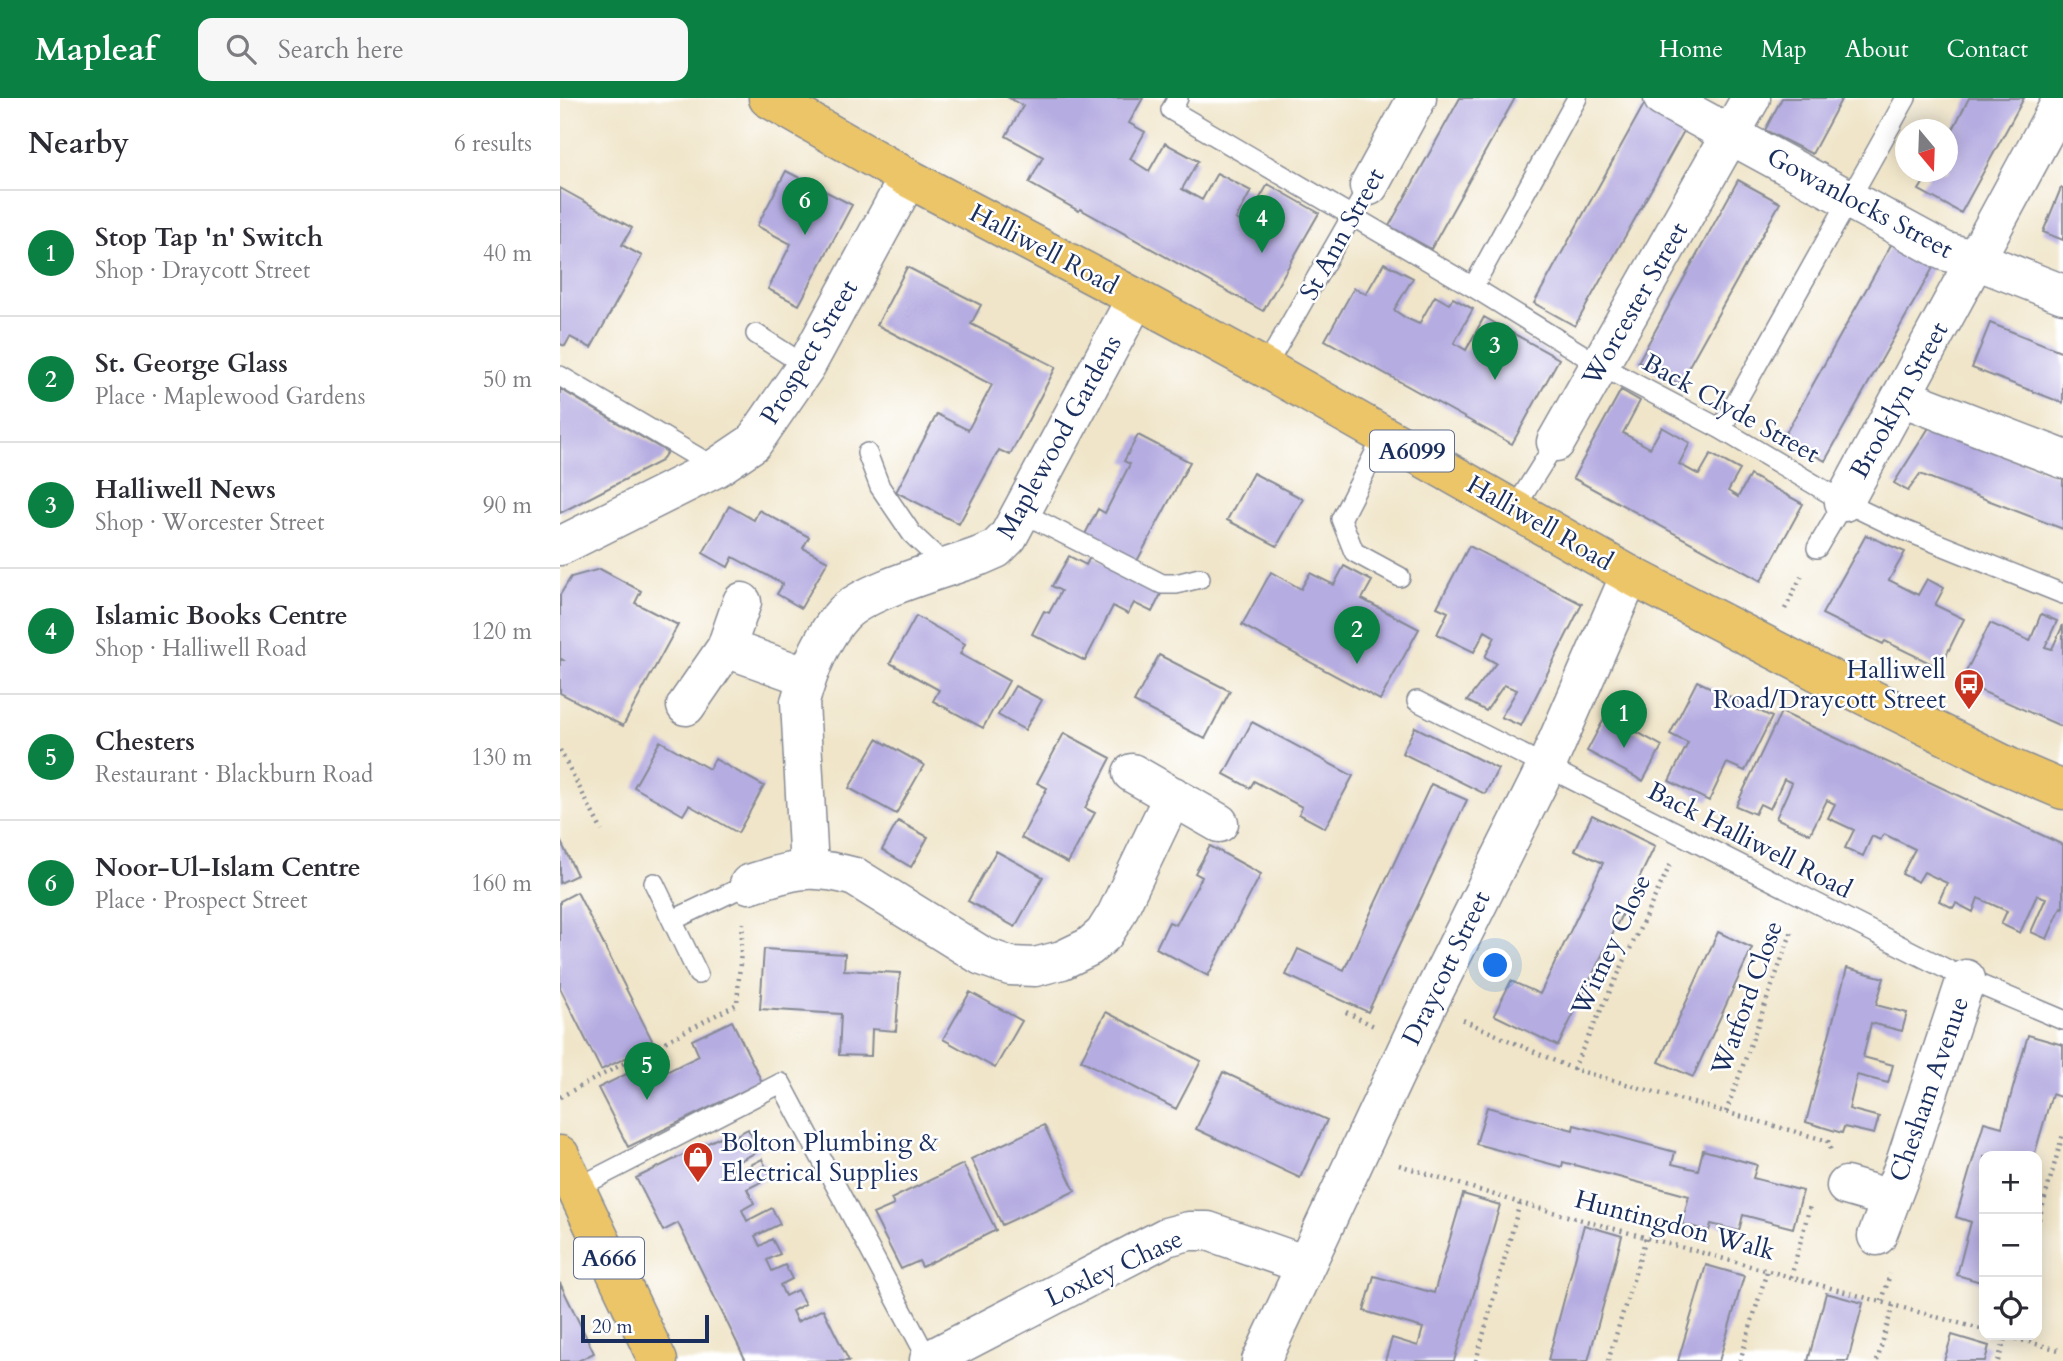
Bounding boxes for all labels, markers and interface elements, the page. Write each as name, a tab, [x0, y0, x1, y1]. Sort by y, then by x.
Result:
search box	[198, 18, 688, 81]
text: Mapleaf	[35, 27, 156, 72]
icon: search	[222, 30, 260, 68]
text: Search here	[278, 32, 404, 67]
text: Home	[1659, 33, 1723, 66]
text: Map	[1761, 33, 1807, 66]
text: About	[1845, 33, 1909, 66]
text: Contact	[1947, 33, 2028, 66]
north arrow	[1895, 119, 1958, 182]
text: Nearby	[28, 123, 129, 164]
text: 6 results	[454, 128, 532, 159]
street label: Gowanlocks Street	[1761, 139, 1959, 267]
street label: St Ann Street	[1291, 162, 1393, 306]
pin: 6	[782, 177, 828, 235]
street label: Halliwell Road	[964, 195, 1125, 303]
pin: 4	[1239, 195, 1285, 253]
street label: Worcester Street	[1573, 216, 1696, 393]
text: Stop Tap 'n' Switch	[95, 220, 323, 255]
text: 1	[45, 238, 57, 269]
text: 40 m	[483, 238, 532, 269]
text: Shop · Draycott Street	[95, 255, 310, 286]
street label: Prospect Street	[752, 273, 866, 431]
street label: Brooklyn Street	[1842, 315, 1956, 485]
pin: 3	[1472, 322, 1518, 380]
street label: Maplewood Gardens	[988, 329, 1130, 545]
street label: Back Clyde Street	[1636, 345, 1826, 471]
text: St. George Glass	[95, 346, 288, 381]
text: 2	[45, 364, 57, 395]
text: 50 m	[483, 364, 532, 395]
text: Place · Maplewood Gardens	[95, 381, 365, 412]
road number: A6099	[1370, 430, 1454, 472]
street label: Halliwell Road	[1460, 467, 1620, 579]
text: Halliwell News	[95, 472, 276, 507]
text: 3	[45, 490, 57, 521]
text: 90 m	[483, 490, 532, 521]
text: Shop · Worcester Street	[95, 507, 324, 538]
text: Islamic Books Centre	[95, 598, 348, 633]
pin: 2	[1334, 606, 1380, 664]
text: 4	[45, 616, 57, 647]
text: 120 m	[471, 616, 532, 647]
text: Shop · Halliwell Road	[95, 633, 307, 664]
place label: Halliwell Road/Draycott Street	[1713, 652, 1946, 717]
bus stop icon: Halliwell Road/Draycott Street	[1952, 667, 1986, 711]
pin: 1	[1601, 690, 1647, 748]
text: Chesters	[95, 724, 195, 759]
text: 5	[45, 742, 57, 773]
text: 130 m	[471, 742, 532, 773]
text: Restaurant · Blackburn Road	[95, 759, 373, 790]
street label: Back Halliwell Road	[1642, 773, 1858, 907]
text: Noor-Ul-Islam Centre	[95, 850, 361, 885]
text: 6	[45, 868, 57, 899]
text: 160 m	[471, 868, 532, 899]
street label: Witney Close	[1562, 868, 1659, 1022]
text: Place · Prospect Street	[95, 885, 308, 916]
street label: Draycott Street	[1394, 885, 1498, 1051]
street label: Watford Close	[1703, 916, 1791, 1081]
your location	[1478, 948, 1512, 982]
street label: Chesham Avenue	[1881, 992, 1977, 1186]
pin: 5	[624, 1042, 670, 1100]
place label: Bolton Plumbing & Electrical Supplies	[721, 1125, 939, 1190]
shop icon: Bolton Plumbing & Electrical Supplies	[681, 1140, 715, 1184]
map controls	[1979, 1151, 2042, 1340]
button: +	[1979, 1151, 2042, 1214]
street label: Huntingdon Walk	[1571, 1181, 1779, 1269]
button: −	[1979, 1214, 2042, 1277]
street label: Loxley Chase	[1040, 1221, 1188, 1315]
road number: A666	[574, 1238, 644, 1278]
button: locate	[1979, 1277, 2042, 1340]
scale bar	[581, 1312, 709, 1344]
text: 20 m	[592, 1314, 633, 1340]

